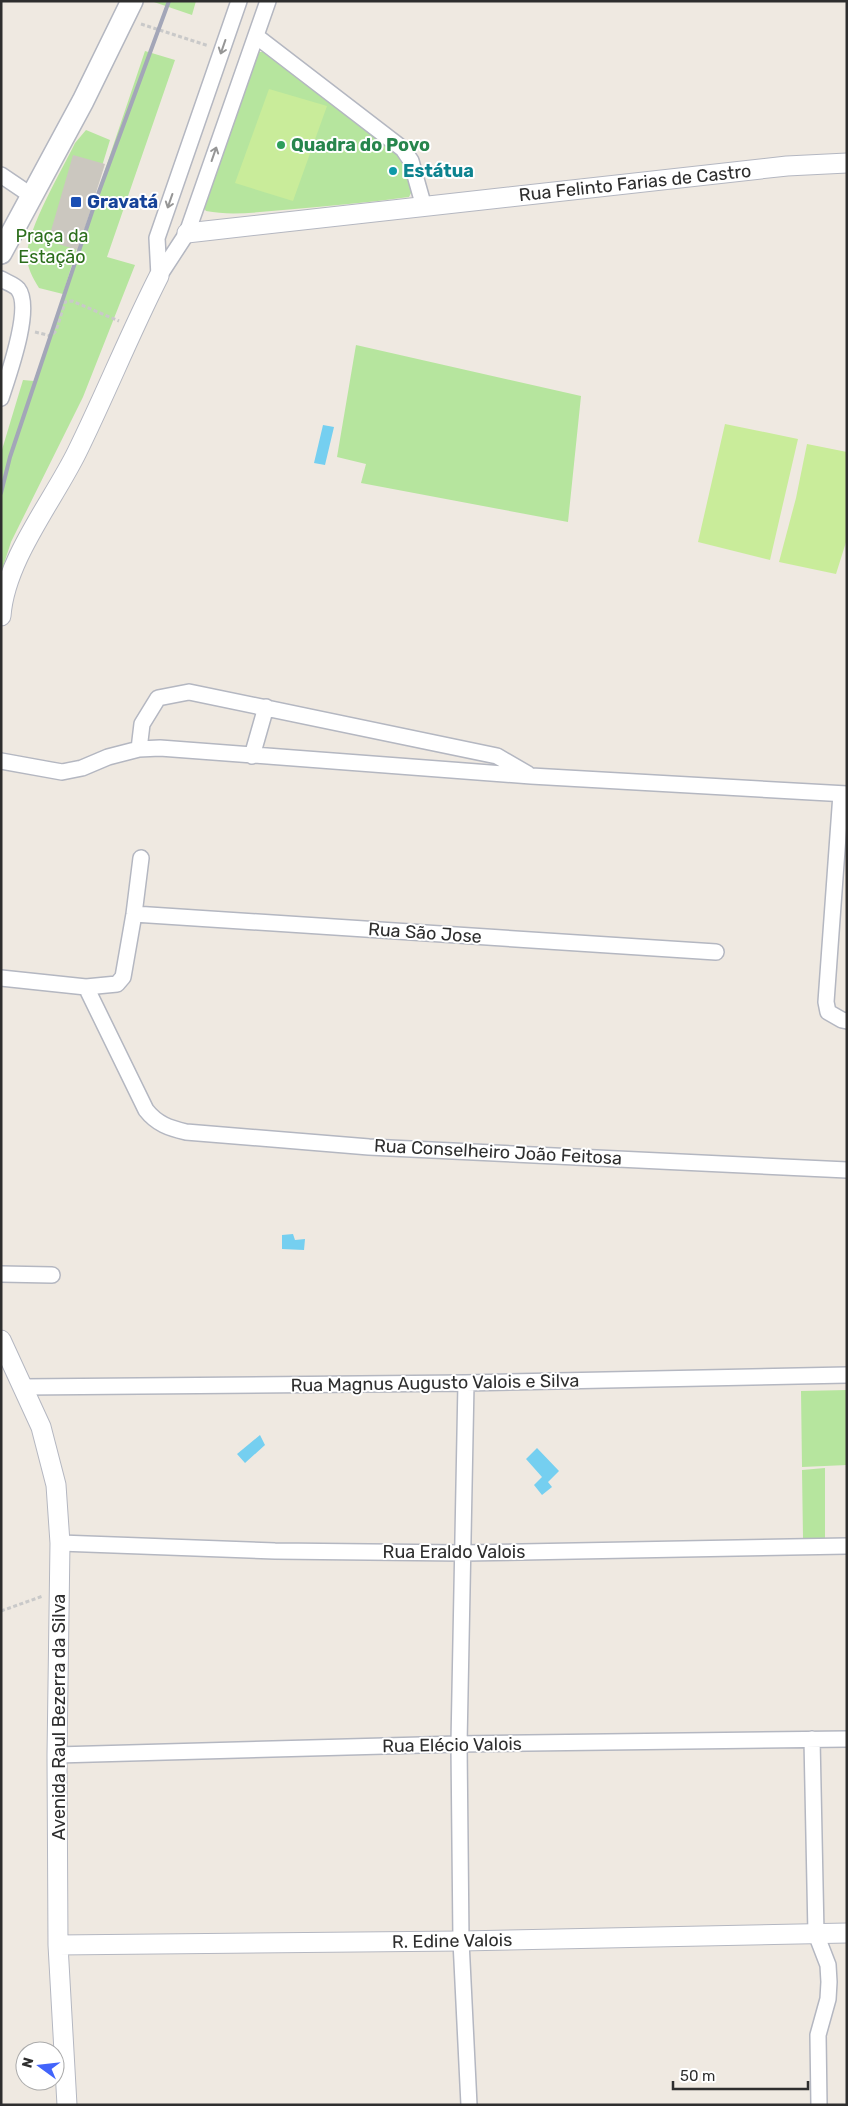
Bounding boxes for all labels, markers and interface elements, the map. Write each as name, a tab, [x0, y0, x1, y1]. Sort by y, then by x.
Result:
one-way arrow	[217, 39, 227, 55]
place label: Quadra do Povo	[291, 134, 430, 156]
marker: Quadra do Povo	[275, 139, 287, 151]
one-way arrow	[210, 146, 219, 162]
place label: Estátua	[403, 160, 474, 182]
street label: Rua Felinto Farias de Castro	[518, 160, 752, 206]
marker: Estátua	[387, 165, 399, 177]
place label: Gravatá	[87, 191, 158, 213]
one-way arrow	[164, 193, 174, 209]
marker: Gravatá	[69, 195, 83, 209]
park label: Praça da Estação	[15, 225, 89, 268]
street label: Rua São Jose	[367, 918, 483, 948]
street label: Rua Conselheiro João Feitosa	[373, 1135, 623, 1169]
street label: Rua Magnus Augusto Valois e Silva	[290, 1369, 580, 1397]
street label: Rua Eraldo Valois	[383, 1541, 525, 1563]
street label: Avenida Raul Bezerra da Silva	[48, 1594, 70, 1840]
street label: Rua Elécio Valois	[382, 1733, 522, 1757]
street label: R. Edine Valois	[392, 1929, 512, 1953]
north arrow	[15, 2041, 65, 2091]
text: N	[18, 2056, 37, 2070]
scale bar	[673, 2058, 808, 2090]
text: 50 m	[680, 2067, 715, 2085]

